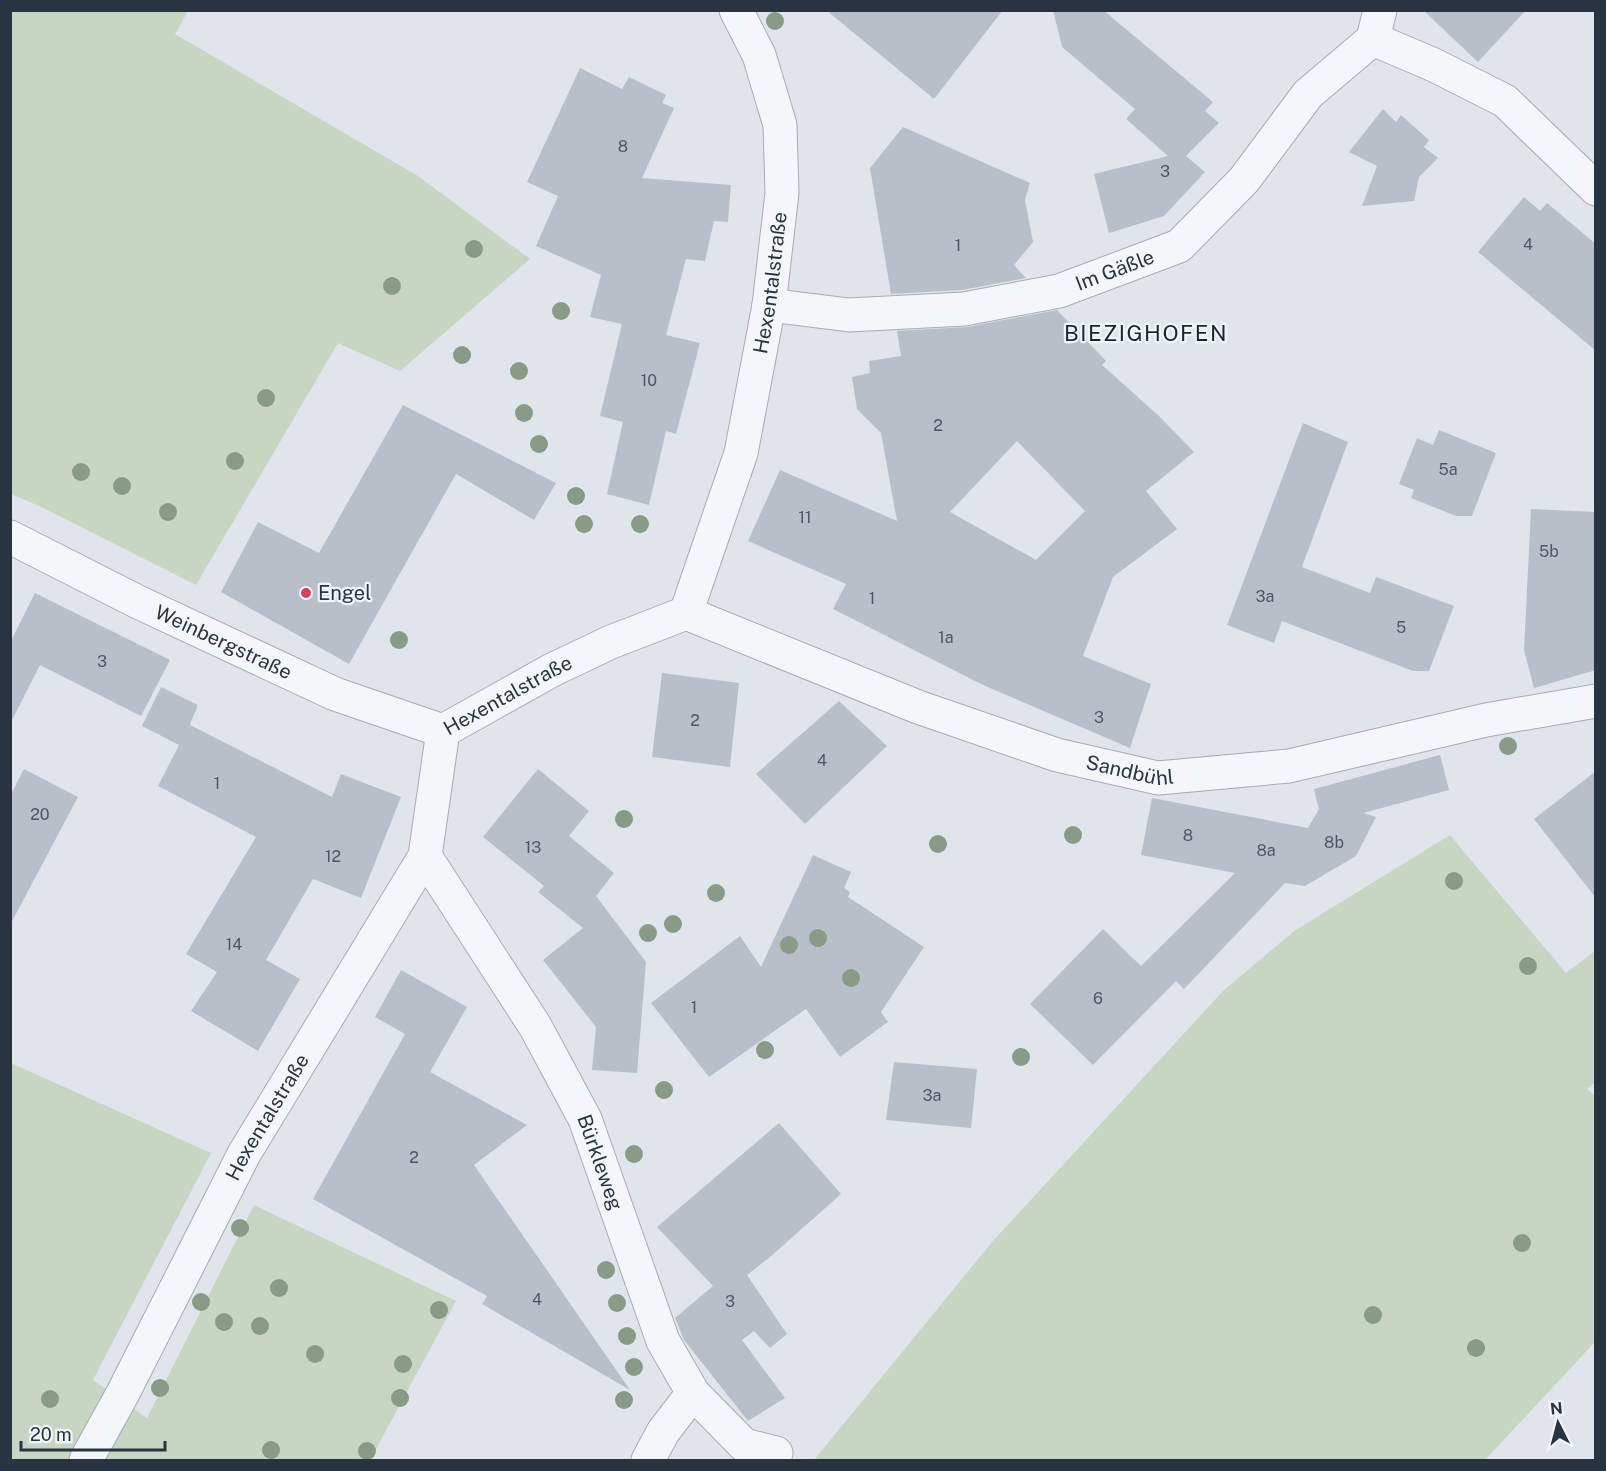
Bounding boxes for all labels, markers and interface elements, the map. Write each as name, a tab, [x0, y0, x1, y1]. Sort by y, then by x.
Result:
house number: 8	[618, 137, 628, 156]
house number: 3	[1160, 162, 1170, 181]
street label: Hexentalstraße	[748, 211, 792, 356]
house number: 4	[1523, 235, 1533, 254]
house number: 1	[955, 236, 961, 255]
street label: Im Gäßle	[1072, 244, 1157, 296]
district label: BIEZIGHOFEN	[1064, 320, 1228, 346]
house number: 10	[641, 371, 657, 390]
house number: 2	[933, 416, 943, 435]
house number: 5a	[1438, 460, 1458, 479]
house number: 11	[798, 508, 812, 527]
house number: 5b	[1539, 542, 1559, 561]
place label: Engel	[318, 581, 371, 605]
marker: Engel	[299, 586, 313, 600]
house number: 3a	[1256, 587, 1274, 606]
house number: 1	[869, 589, 875, 608]
street label: Weinbergstraße	[151, 600, 296, 684]
house number: 5	[1396, 618, 1406, 637]
house number: 1a	[938, 628, 954, 647]
street label: Hexentalstraße	[439, 650, 576, 740]
house number: 3	[97, 652, 107, 671]
house number: 3	[1094, 708, 1104, 727]
house number: 2	[690, 711, 700, 730]
street label: Sandbühl	[1084, 750, 1175, 790]
house number: 4	[817, 751, 827, 770]
house number: 1	[214, 774, 220, 793]
house number: 20	[30, 805, 50, 824]
house number: 8	[1183, 826, 1193, 845]
house number: 8b	[1324, 833, 1344, 852]
house number: 13	[525, 838, 541, 857]
house number: 8a	[1256, 841, 1276, 860]
house number: 12	[325, 847, 341, 866]
house number: 14	[226, 935, 242, 954]
house number: 6	[1093, 989, 1103, 1008]
house number: 1	[691, 998, 697, 1017]
street label: Hexentalstraße	[221, 1049, 314, 1184]
house number: 3a	[923, 1086, 941, 1105]
street label: Bürkleweg	[572, 1111, 628, 1214]
house number: 2	[409, 1148, 419, 1167]
house number: 4	[532, 1290, 542, 1309]
house number: 3	[725, 1292, 735, 1311]
north arrow	[1528, 1393, 1588, 1453]
text: N	[1549, 1398, 1564, 1419]
scale bar	[21, 1414, 165, 1452]
text: 20 m	[30, 1424, 72, 1445]

